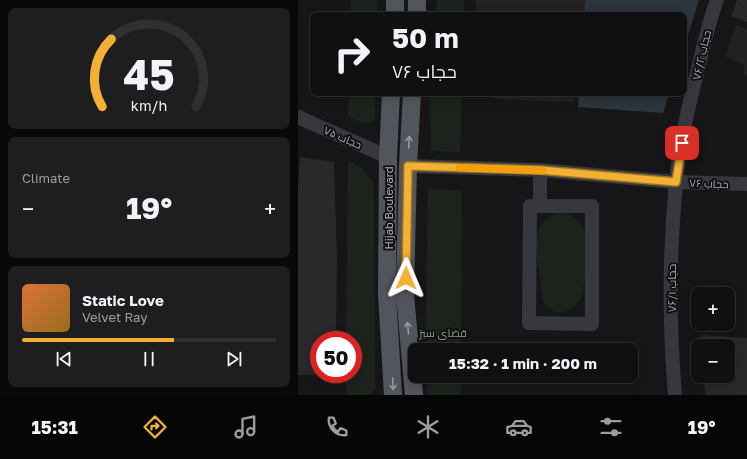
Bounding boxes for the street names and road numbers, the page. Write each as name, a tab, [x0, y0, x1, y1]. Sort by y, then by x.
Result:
street label: حجاب ۷۶/۲	[689, 29, 713, 81]
street label: حجاب ۷۵	[322, 123, 364, 151]
street label: Hijab Boulevard	[382, 166, 395, 250]
street label: حجاب ۷۶	[689, 176, 729, 190]
street label: حجاب ۷۶/۱	[665, 264, 678, 312]

